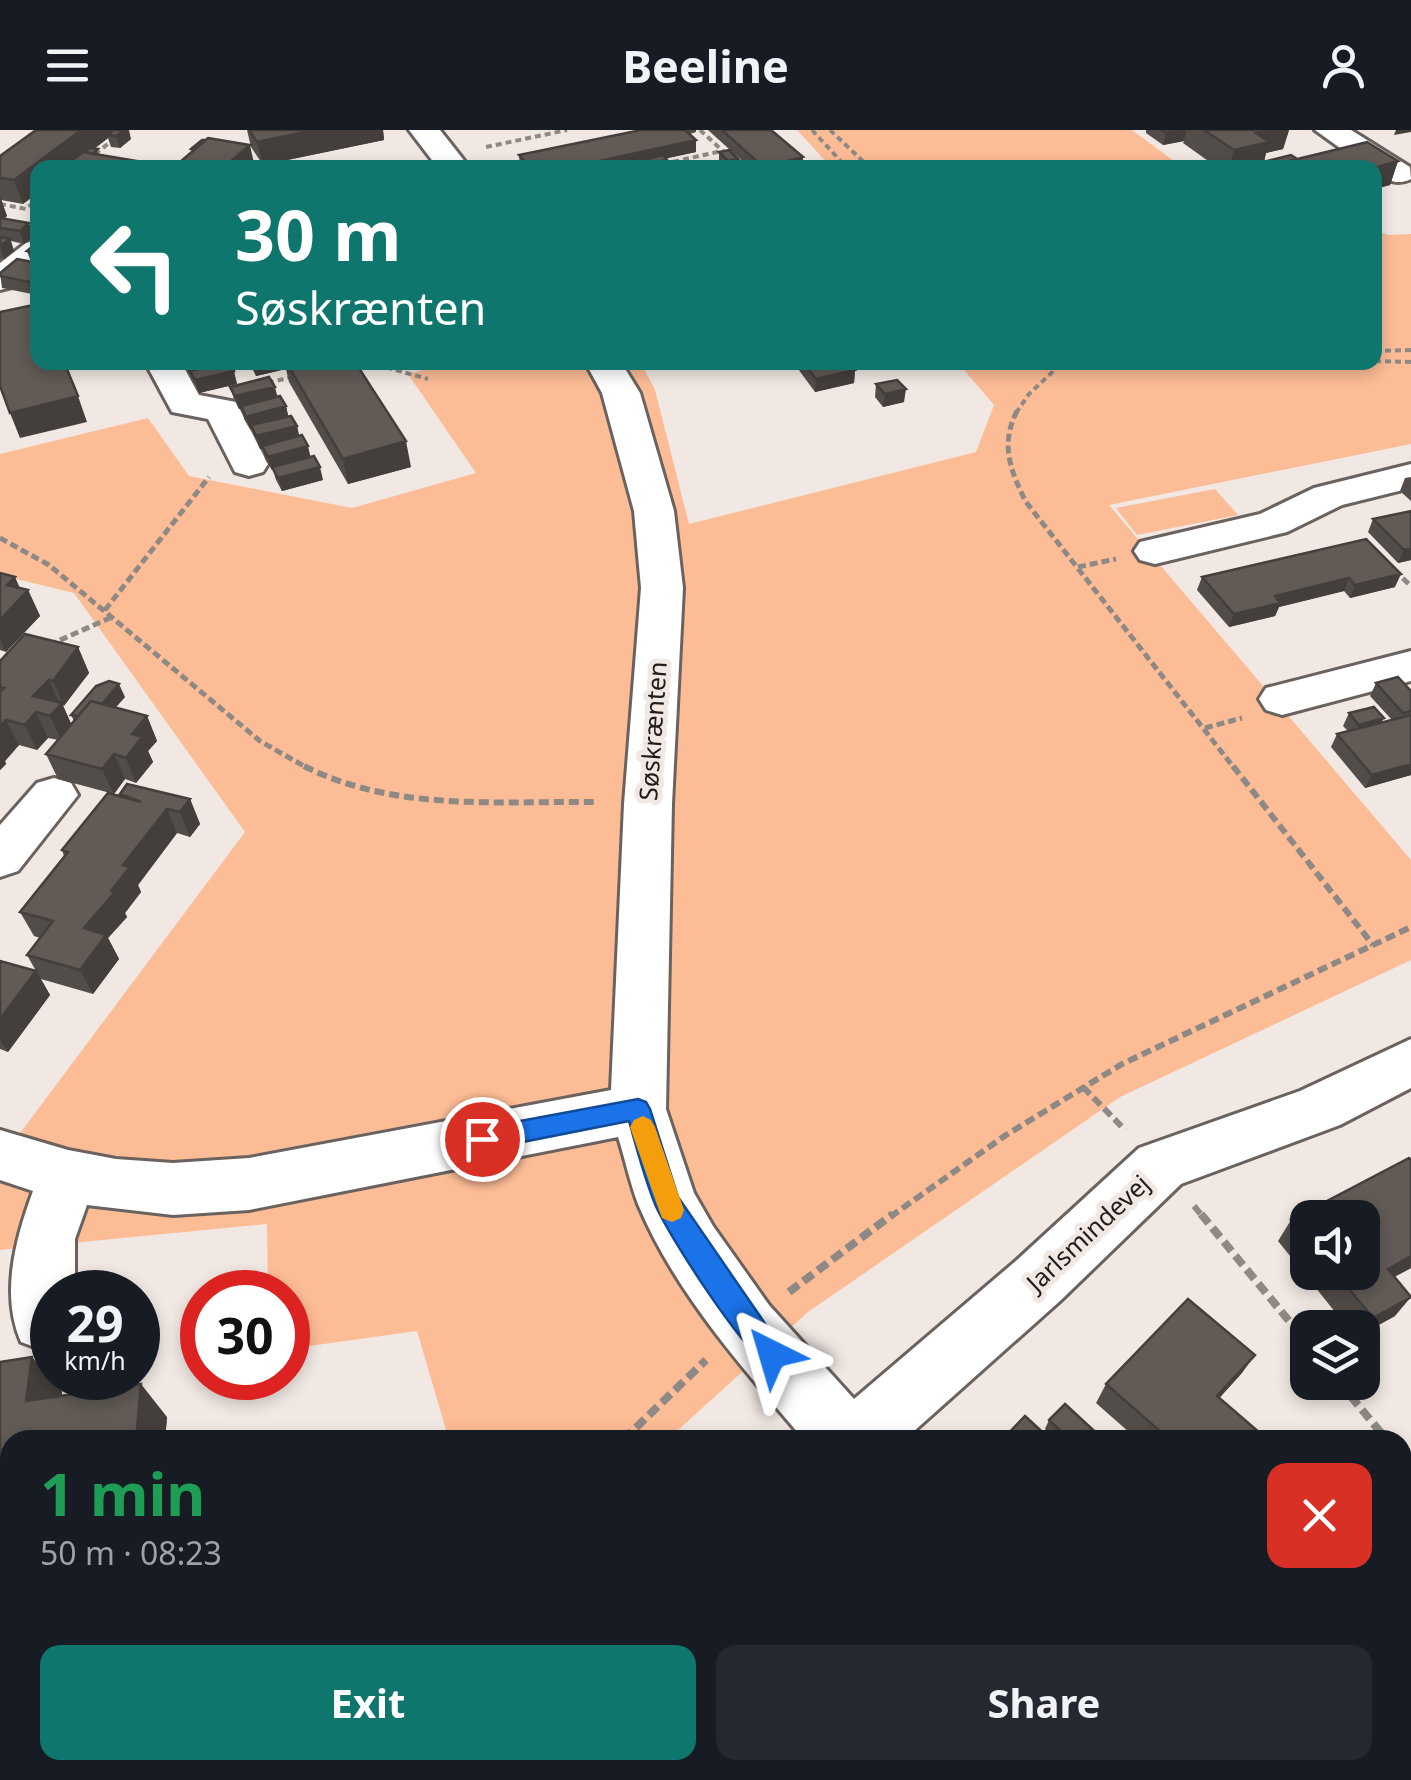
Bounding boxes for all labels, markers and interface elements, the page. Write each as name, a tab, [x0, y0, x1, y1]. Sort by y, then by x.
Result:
text: Beeline	[622, 35, 789, 96]
icon: menu	[40, 38, 95, 93]
icon: person	[1316, 38, 1371, 93]
text: 30 m	[235, 186, 402, 282]
icon: left	[70, 200, 200, 330]
text: Søskrænten	[235, 277, 486, 338]
street label: Søskrænten	[630, 660, 674, 802]
pin	[440, 1097, 525, 1182]
icon: arrive	[455, 1112, 510, 1167]
street label: Jarlsmindevej	[1017, 1166, 1156, 1300]
map controls	[1290, 1200, 1380, 1400]
button: sound	[1290, 1200, 1380, 1290]
speed limit sign: 30	[180, 1270, 310, 1400]
text: 29	[66, 1289, 124, 1357]
position arrow	[720, 1302, 824, 1406]
button: layers	[1290, 1310, 1380, 1400]
text: km/h	[64, 1343, 126, 1377]
text: 1 min	[40, 1452, 205, 1534]
button: close	[1267, 1463, 1372, 1568]
text: 50 m · 08:23	[40, 1531, 222, 1574]
button: Exit	[40, 1645, 696, 1760]
button: Share	[716, 1645, 1372, 1760]

